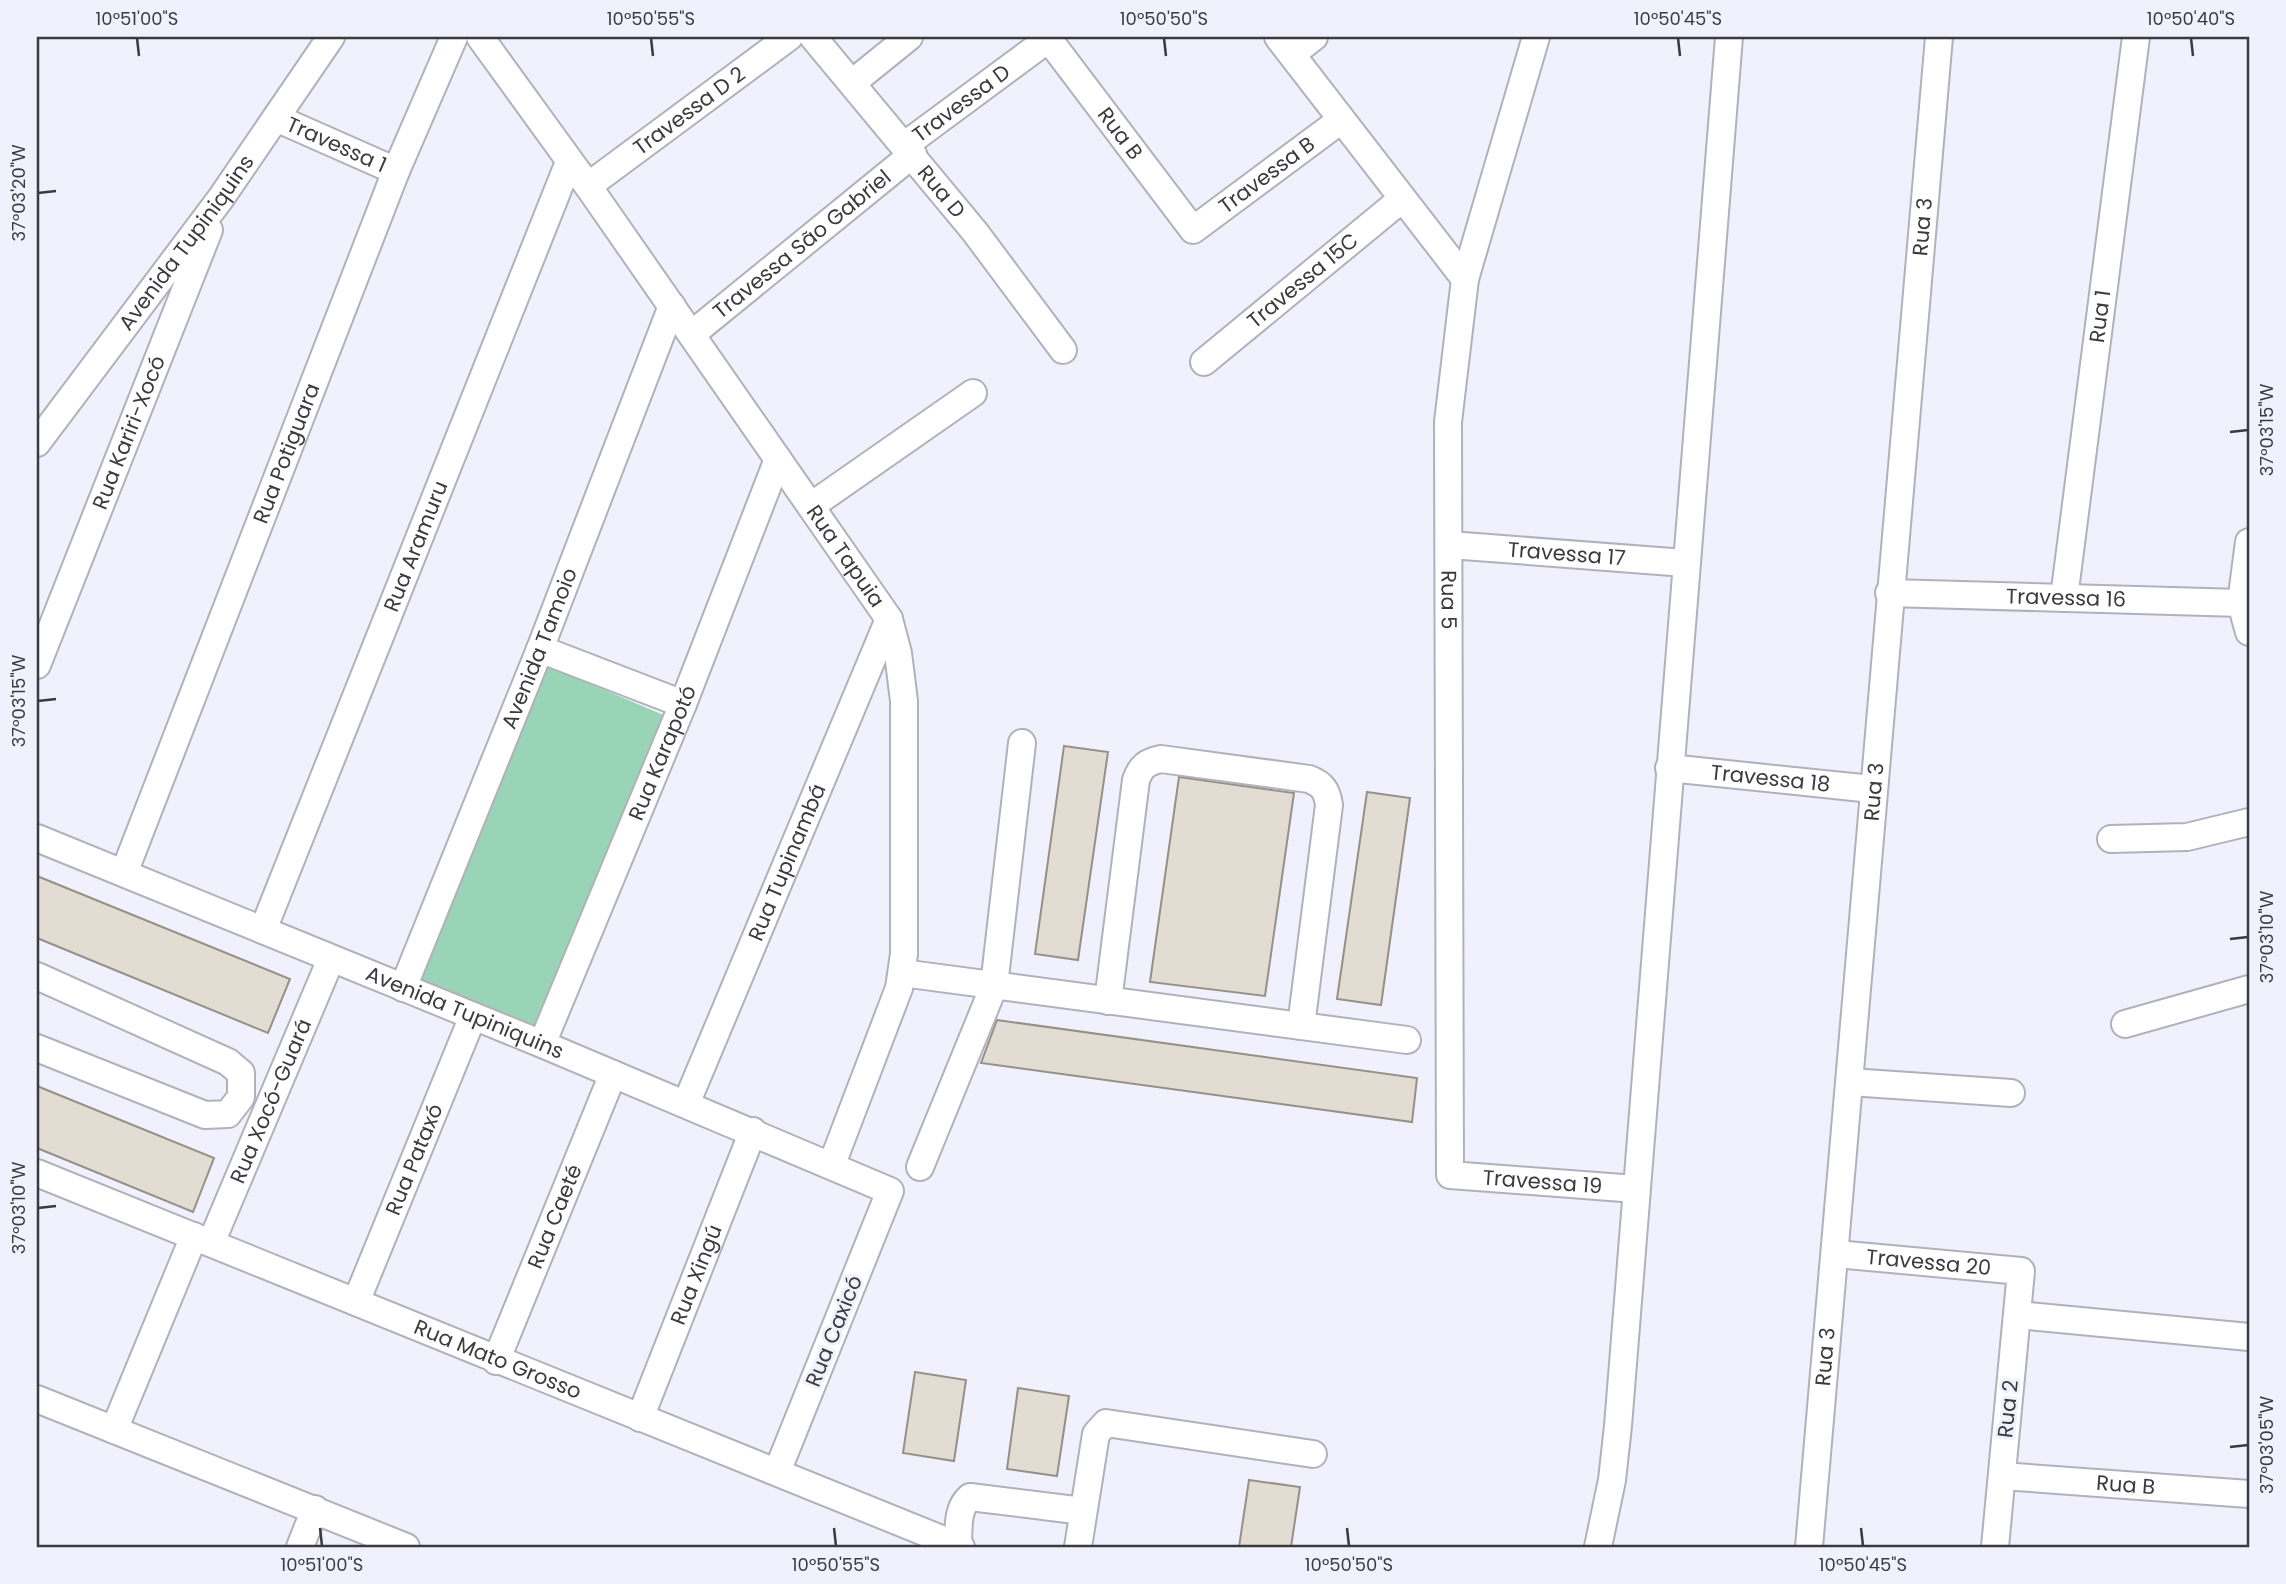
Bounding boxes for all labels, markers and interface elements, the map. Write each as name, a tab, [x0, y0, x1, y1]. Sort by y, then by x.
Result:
text: 10°51'00"S	[96, 6, 178, 31]
text: 10°50'55"S	[607, 6, 695, 31]
text: 10°50'50"S	[1120, 6, 1208, 31]
text: 10°50'45"S	[1634, 6, 1722, 31]
text: 10°50'40"S	[2147, 6, 2235, 31]
street label: Travessa D	[906, 57, 1016, 149]
street label: Travessa D 2	[627, 59, 751, 162]
street label: Rua B	[1091, 101, 1150, 165]
street label: Travessa 1	[282, 109, 391, 179]
street label: Travessa B	[1213, 129, 1320, 220]
text: 37°03'20"W	[6, 144, 31, 242]
street label: Avenida Tupiniquins	[112, 149, 260, 336]
street label: Rua D	[911, 159, 972, 224]
street label: Travessa São Gabriel	[707, 163, 897, 325]
street label: Rua 3	[1905, 196, 1939, 257]
street label: Travessa 15C	[1241, 226, 1364, 335]
street label: Rua 1	[2082, 288, 2117, 344]
street label: Rua Kariri-Xocó	[85, 351, 172, 514]
street label: Rua Potiguara	[246, 379, 326, 528]
text: 37°03'15"W	[2254, 383, 2279, 476]
street label: Rua Aramuru	[376, 476, 455, 616]
street label: Rua Tapuia	[800, 499, 892, 613]
street label: Travessa 17	[1507, 534, 1627, 572]
street label: Avenida Tamoio	[494, 564, 584, 733]
street label: Rua 5	[1434, 570, 1464, 629]
street label: Travessa 16	[2006, 581, 2126, 614]
text: 37°03'15"W	[6, 654, 31, 747]
street label: Rua Karapotó	[621, 681, 703, 825]
street label: Travessa 18	[1709, 757, 1832, 799]
street label: Rua 3	[1857, 761, 1890, 822]
street label: Rua Tupinambá	[741, 779, 832, 945]
text: 37°03'10"W	[2254, 890, 2279, 983]
street label: Avenida Tupiniquins	[361, 959, 569, 1066]
street label: Rua Xocó-Guará	[223, 1014, 318, 1188]
street label: Rua Pataxó	[378, 1099, 450, 1219]
street label: Rua Caeté	[520, 1160, 589, 1273]
text: 37°03'10"W	[6, 1161, 31, 1254]
street label: Travessa 19	[1482, 1163, 1603, 1200]
street label: Rua Xingú	[663, 1220, 729, 1329]
street label: Travessa 20	[1865, 1242, 1992, 1282]
street label: Rua Caxicó	[798, 1271, 869, 1391]
street label: Rua Mato Grosso	[410, 1312, 586, 1406]
street label: Rua 3	[1808, 1326, 1842, 1387]
street label: Rua 2	[1990, 1379, 2025, 1439]
text: 37°03'05"W	[2254, 1396, 2279, 1494]
street label: Rua B	[2095, 1468, 2156, 1501]
text: 10°51'00"S	[281, 1552, 363, 1577]
text: 10°50'55"S	[792, 1552, 880, 1577]
text: 10°50'50"S	[1305, 1552, 1393, 1577]
text: 10°50'45"S	[1819, 1552, 1907, 1577]

